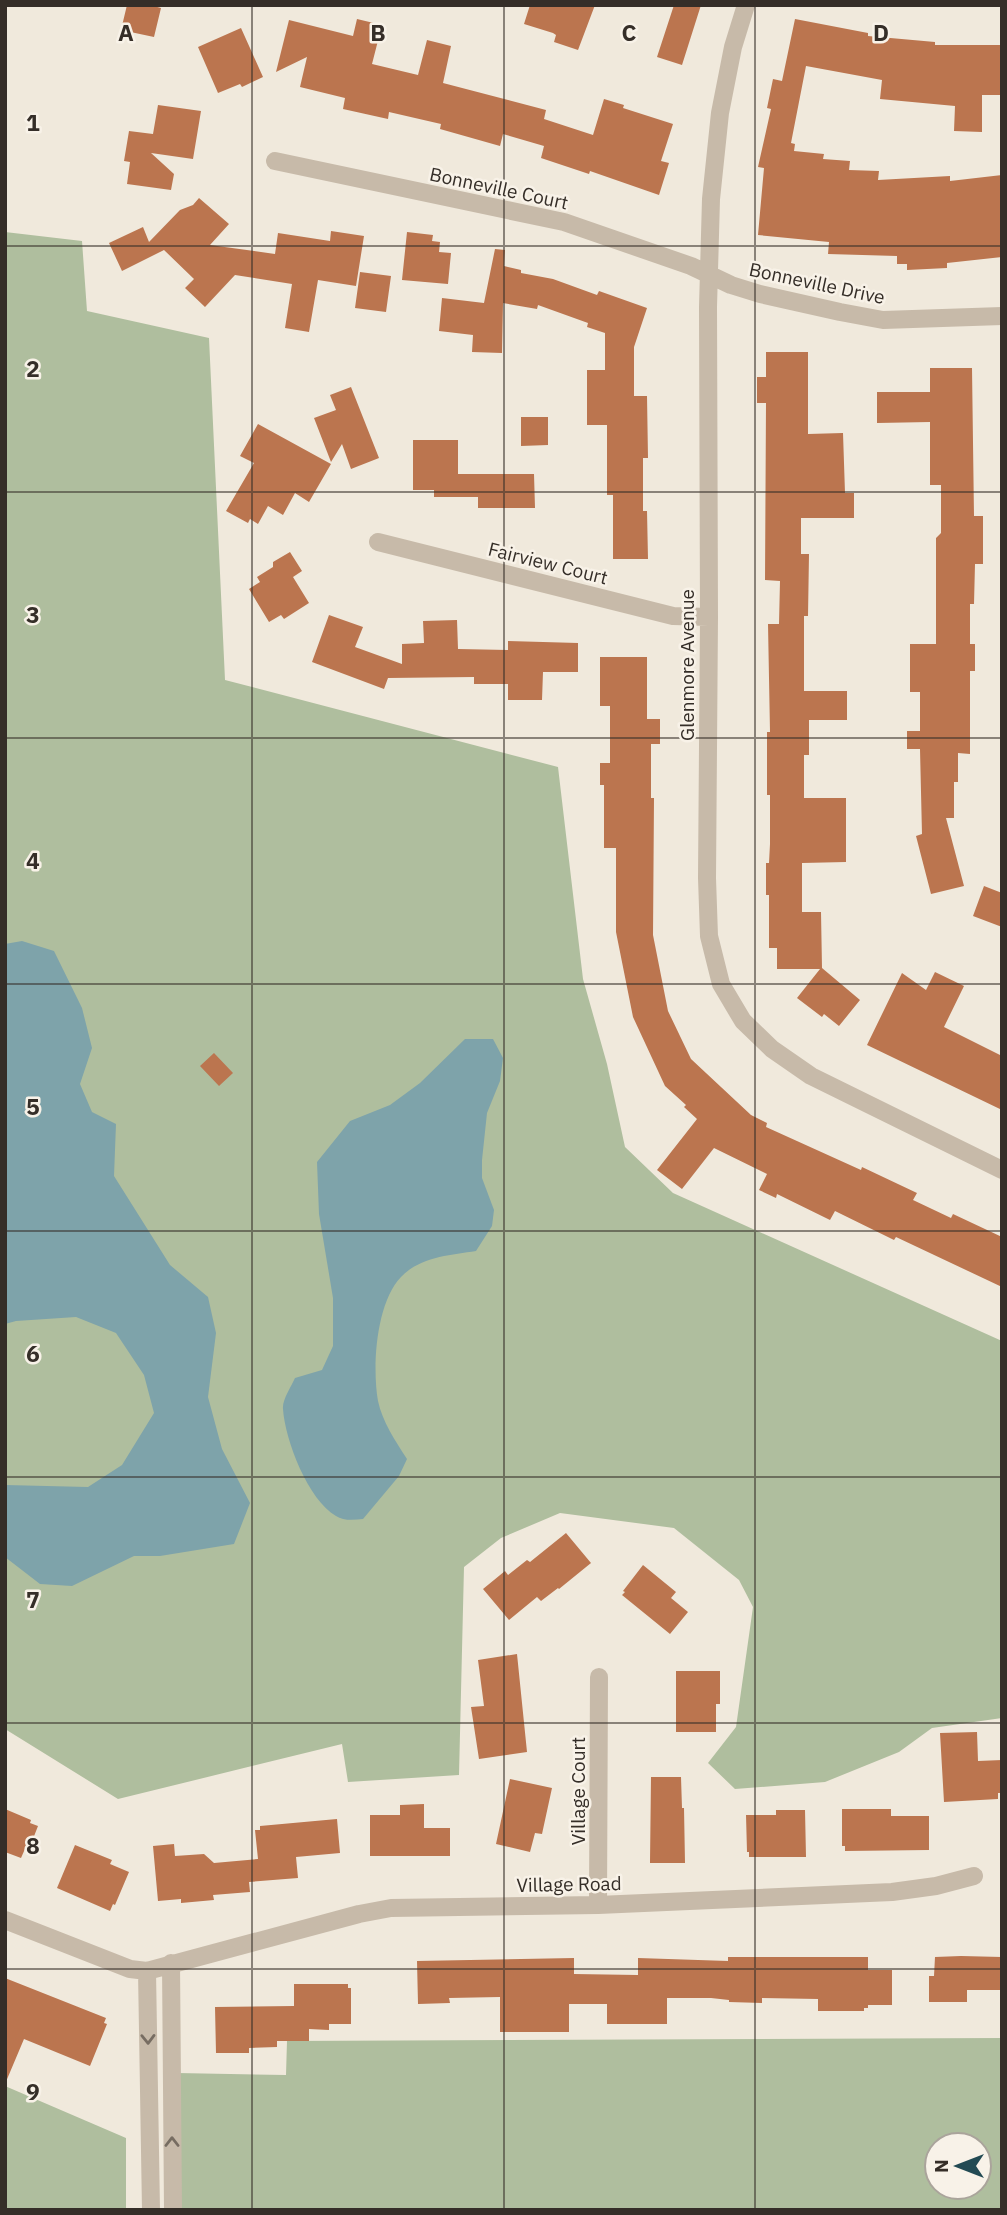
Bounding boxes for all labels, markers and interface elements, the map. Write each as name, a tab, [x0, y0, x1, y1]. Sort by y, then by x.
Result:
text: A	[118, 17, 134, 47]
text: B	[370, 17, 386, 47]
text: C	[622, 17, 637, 47]
text: D	[873, 17, 889, 47]
text: 1	[26, 107, 40, 137]
street label: Bonneville Court	[427, 162, 571, 214]
street label: Bonneville Drive	[747, 257, 887, 309]
text: 2	[26, 353, 40, 383]
street label: Fairview Court	[486, 537, 610, 589]
street label: Glenmore Avenue	[675, 589, 699, 741]
text: 3	[26, 599, 40, 629]
text: 4	[26, 845, 40, 875]
text: 5	[26, 1091, 40, 1121]
text: 6	[26, 1338, 40, 1368]
text: 7	[26, 1584, 40, 1614]
street label: Village Court	[566, 1737, 590, 1845]
text: 8	[26, 1830, 40, 1860]
street label: Village Road	[516, 1871, 622, 1897]
one-way arrow	[141, 2034, 156, 2045]
text: 9	[26, 2076, 40, 2106]
north arrow	[923, 2131, 993, 2201]
one-way arrow	[164, 2136, 180, 2146]
text: N	[929, 2159, 953, 2173]

